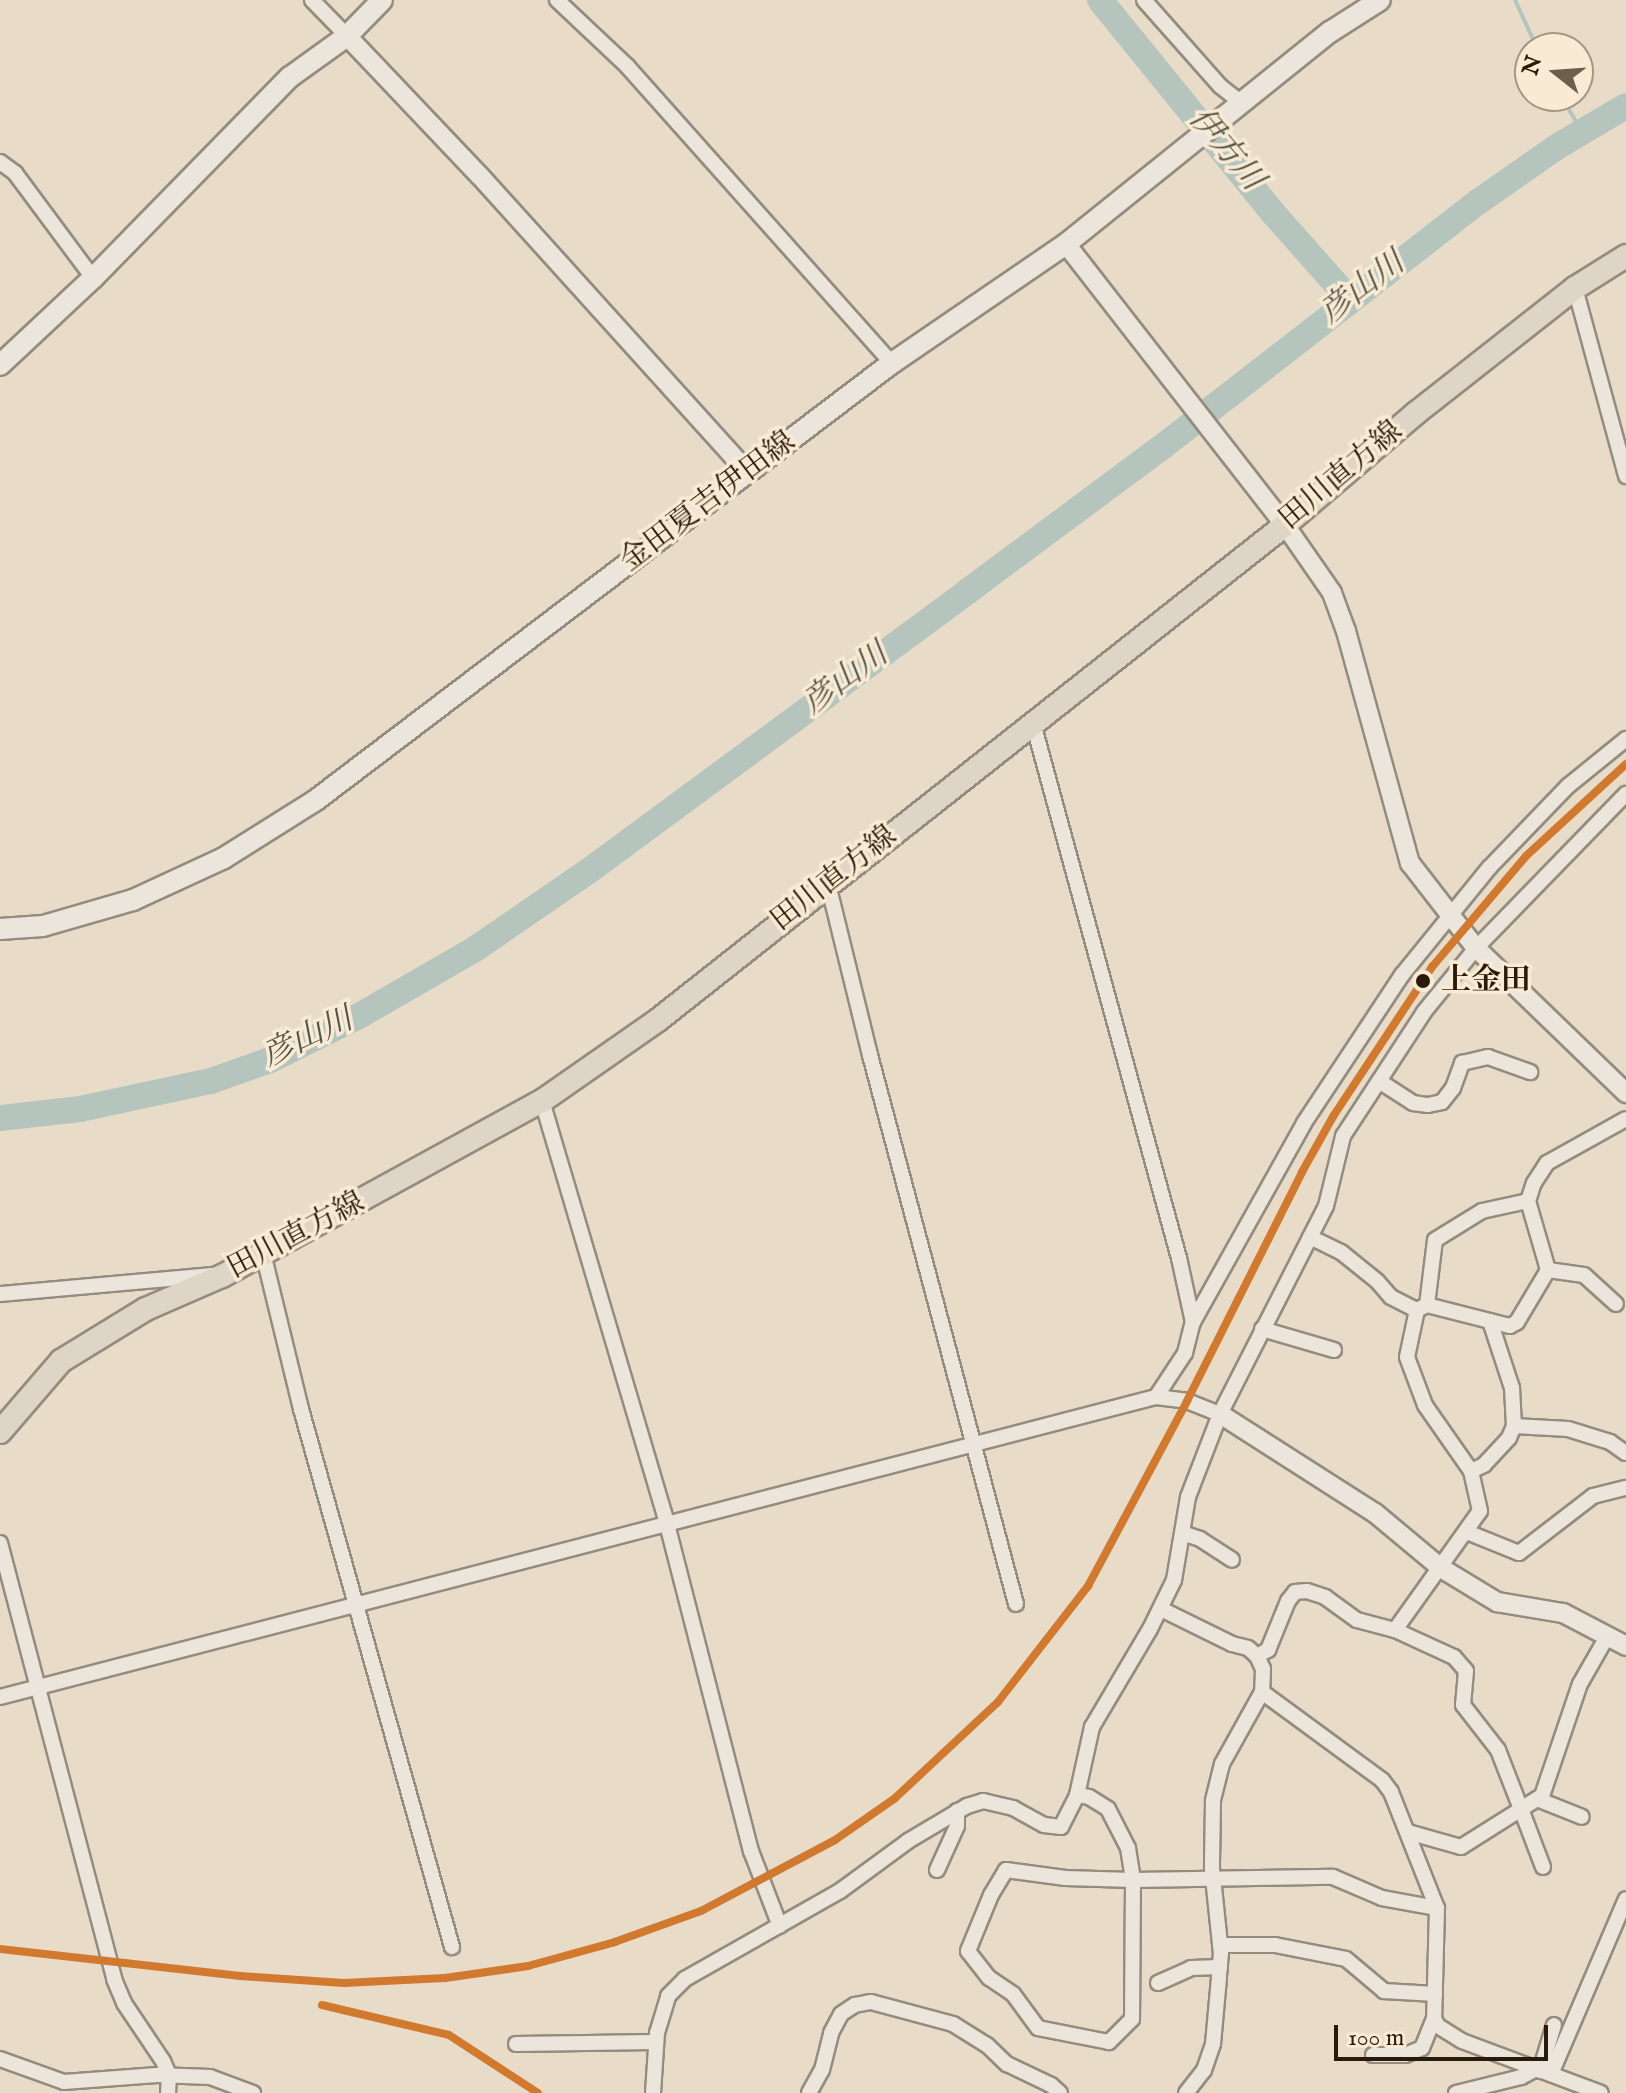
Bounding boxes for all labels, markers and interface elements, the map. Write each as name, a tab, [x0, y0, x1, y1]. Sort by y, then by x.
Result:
north arrow	[1514, 32, 1594, 112]
text: N	[1517, 52, 1549, 79]
water label: 伊方川	[1179, 101, 1271, 199]
water label: 彦山川	[1313, 245, 1413, 333]
street label: 田川直方線	[1272, 414, 1410, 538]
street label: 金田夏吉伊田線	[613, 424, 803, 580]
water label: 彦山川	[796, 636, 896, 724]
street label: 田川直方線	[764, 819, 904, 939]
place label: 上金田	[1441, 963, 1531, 999]
marker: 上金田	[1412, 970, 1434, 992]
water label: 彦山川	[256, 1001, 360, 1077]
street label: 田川直方線	[221, 1185, 371, 1287]
scale bar	[1338, 2009, 1552, 2059]
text: 100 m	[1348, 2023, 1404, 2054]

